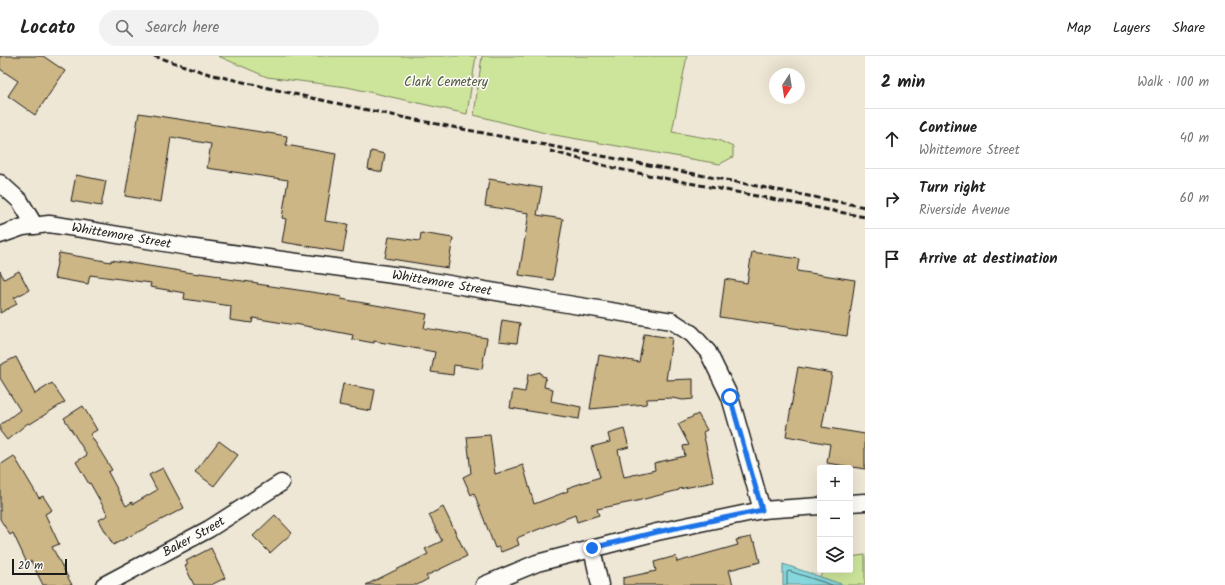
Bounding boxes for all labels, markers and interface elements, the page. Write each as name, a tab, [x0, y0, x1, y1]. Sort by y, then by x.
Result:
search box	[99, 10, 379, 46]
text: Locato	[20, 13, 75, 43]
text: Search here	[145, 16, 219, 40]
icon: search	[113, 17, 135, 39]
text: Map	[1067, 17, 1091, 39]
text: Layers	[1113, 17, 1151, 39]
text: Share	[1173, 17, 1205, 39]
north arrow	[769, 68, 805, 104]
text: 2 min	[881, 69, 925, 96]
park label: Clark Cemetery	[404, 72, 489, 93]
text: Walk · 100 m	[1137, 72, 1209, 93]
text: Continue	[919, 116, 977, 140]
icon: ahead	[881, 128, 903, 150]
text: 40 m	[1180, 128, 1209, 149]
text: Whittemore Street	[919, 140, 1020, 161]
text: Turn right	[919, 176, 986, 200]
icon: right	[881, 188, 903, 210]
text: 60 m	[1180, 188, 1209, 209]
text: Riverside Avenue	[919, 200, 1010, 221]
street label: Whittemore Street	[70, 217, 174, 255]
text: Arrive at destination	[919, 247, 1058, 271]
icon: arrive	[881, 248, 903, 270]
street label: Whittemore Street	[391, 264, 494, 302]
route start	[721, 388, 739, 406]
map controls	[817, 465, 853, 573]
button: +	[817, 465, 853, 501]
button: −	[817, 501, 853, 537]
street label: Baker Street	[159, 510, 230, 562]
button: layers	[817, 537, 853, 573]
route end	[583, 539, 601, 557]
scale bar	[12, 557, 67, 576]
text: 20 m	[18, 557, 43, 575]

